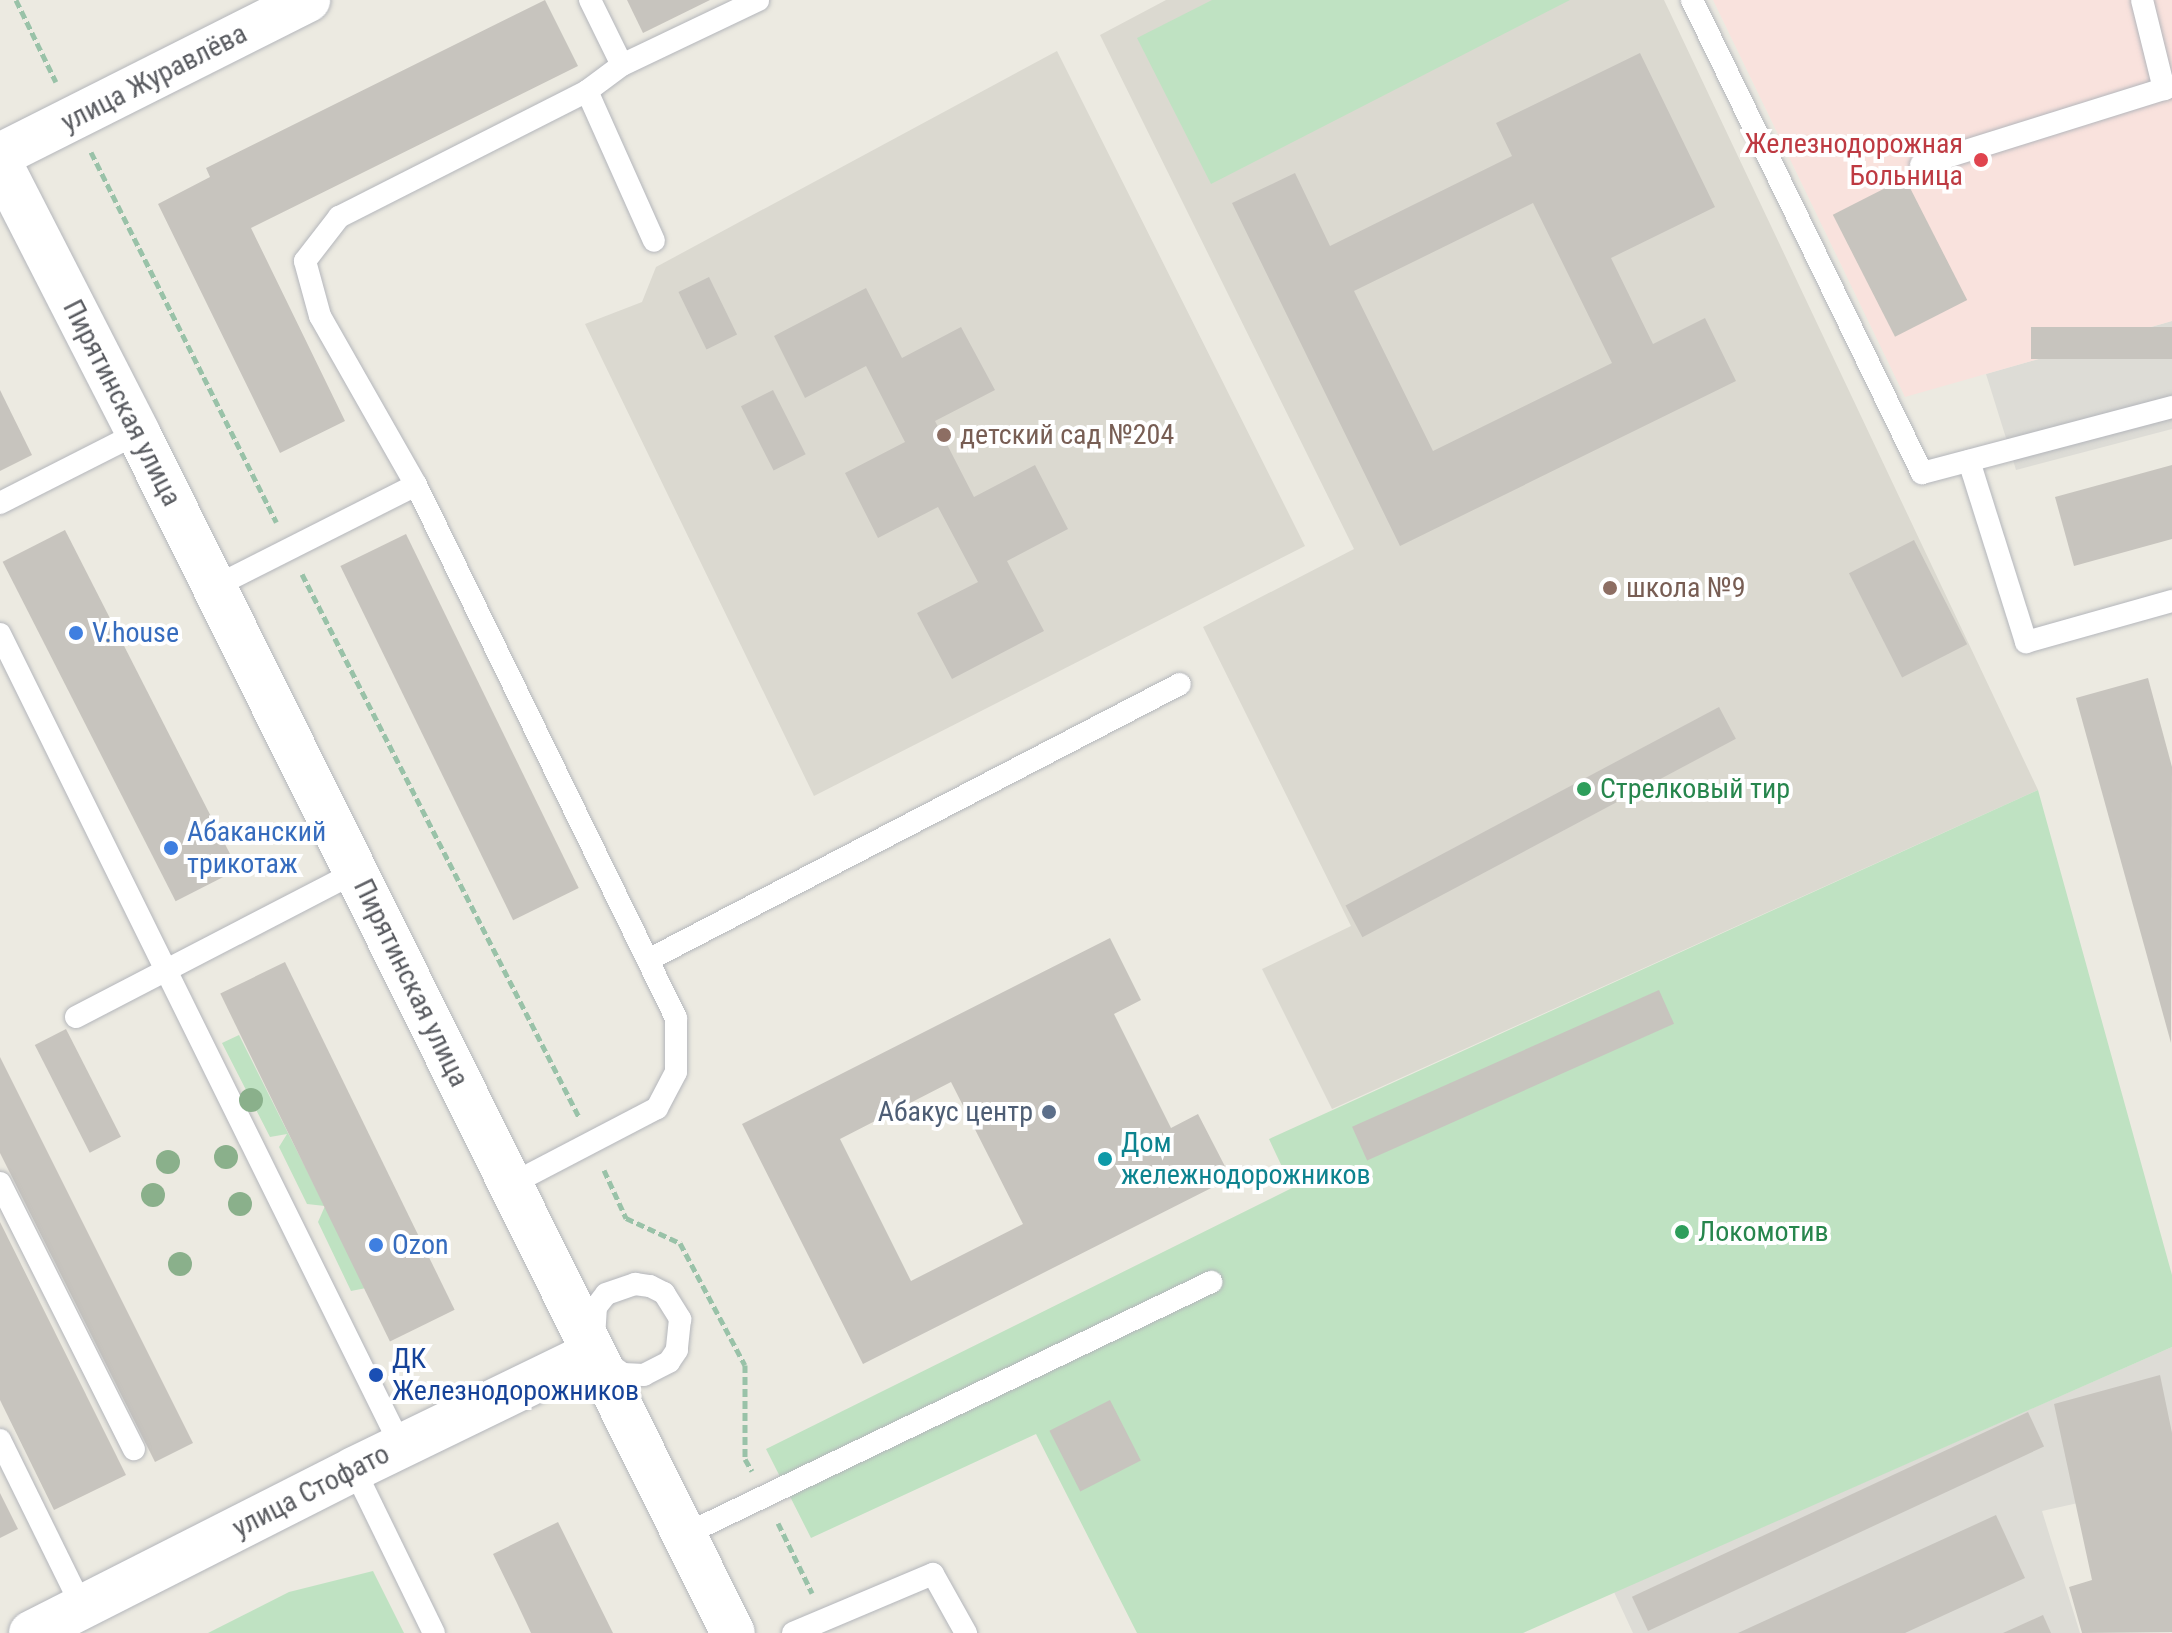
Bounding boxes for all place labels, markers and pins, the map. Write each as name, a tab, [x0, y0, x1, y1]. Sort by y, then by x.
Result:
place label: Железнодорожная Больница	[1744, 127, 1963, 193]
marker: Железнодорожная Больница	[1970, 149, 1992, 171]
place label: детский сад №204	[960, 418, 1174, 452]
marker: детский сад №204	[935, 426, 953, 444]
place label: школа №9	[1626, 571, 1745, 605]
marker: школа №9	[1601, 579, 1619, 597]
place label: V.house	[92, 616, 179, 650]
marker: V.house	[67, 624, 85, 642]
place label: Стрелковый тир	[1600, 772, 1790, 806]
marker: Стрелковый тир	[1575, 780, 1593, 798]
place label: Абаканский трикотаж	[187, 815, 326, 881]
marker: Абаканский трикотаж	[162, 839, 180, 857]
place label: Абакус центр	[878, 1095, 1033, 1129]
marker: Абакус центр	[1040, 1103, 1058, 1121]
place label: Дом жележнодорожников	[1121, 1126, 1371, 1192]
marker: Дом жележнодорожников	[1096, 1150, 1114, 1168]
place label: Локомотив	[1698, 1215, 1829, 1249]
marker: Локомотив	[1673, 1223, 1691, 1241]
place label: Ozon	[392, 1228, 449, 1262]
marker: Ozon	[367, 1236, 385, 1254]
place label: ДК Железнодорожников	[392, 1342, 639, 1408]
marker: ДК Железнодорожников	[367, 1366, 385, 1384]

